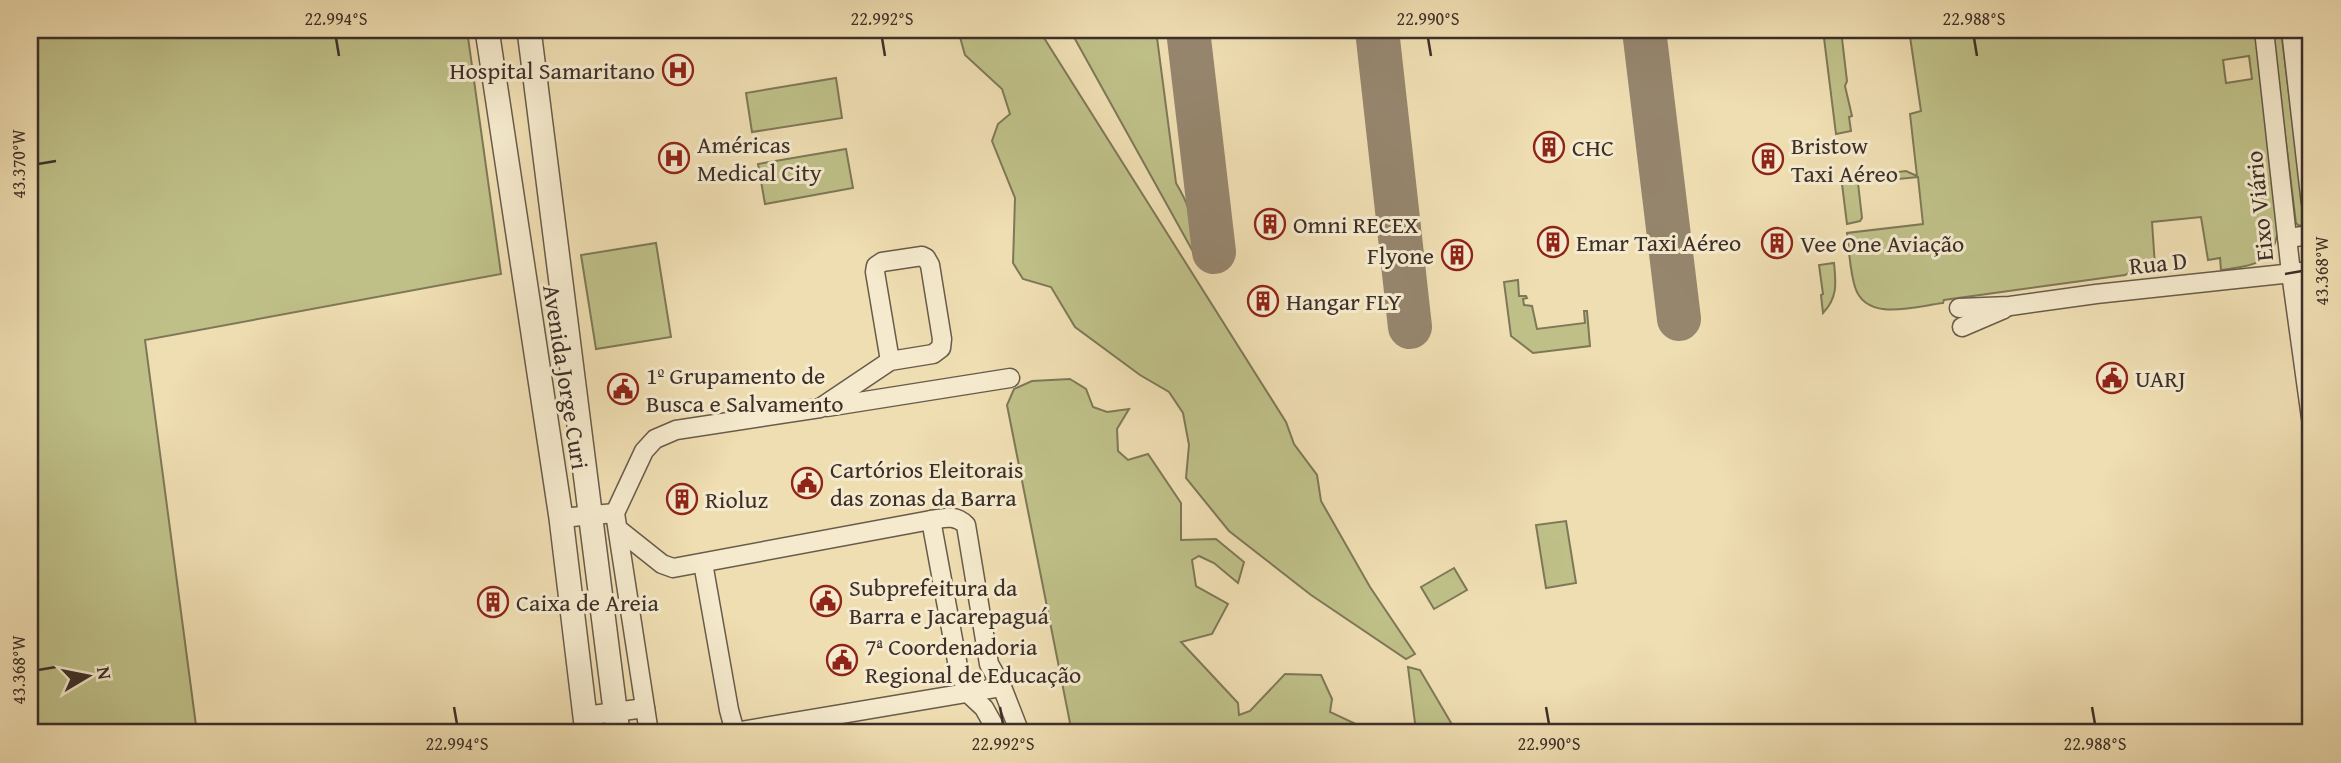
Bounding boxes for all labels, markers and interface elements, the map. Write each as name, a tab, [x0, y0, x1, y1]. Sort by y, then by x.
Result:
text: 22.994°S	[305, 5, 368, 32]
text: 22.992°S	[851, 5, 914, 32]
text: 22.990°S	[1397, 5, 1460, 32]
text: 22.988°S	[1943, 5, 2006, 32]
place label: Hospital Samaritano	[450, 53, 655, 88]
hospital icon: Hospital Samaritano	[661, 53, 695, 87]
place label: Américas Medical City	[697, 127, 822, 190]
place label: Bristow Taxi Aéreo	[1791, 128, 1898, 191]
text: 43.370°W	[5, 129, 32, 199]
building icon: CHC	[1532, 130, 1566, 164]
place label: CHC	[1572, 130, 1614, 165]
hospital icon: Américas Medical City	[657, 141, 691, 175]
building icon: Bristow Taxi Aéreo	[1751, 142, 1785, 176]
street label: Eixo Viário	[2236, 149, 2282, 263]
building icon: Omni RECEX	[1253, 207, 1287, 241]
place label: Omni RECEX	[1293, 207, 1419, 242]
building icon: Emar Taxi Aéreo	[1536, 225, 1570, 259]
place label: Emar Taxi Aéreo	[1576, 225, 1741, 260]
building icon: Vee One Aviação	[1760, 226, 1794, 260]
place label: Vee One Aviação	[1800, 226, 1964, 261]
text: 43.368°W	[2308, 236, 2335, 306]
place label: Flyone	[1367, 238, 1434, 273]
building icon: Flyone	[1440, 238, 1474, 272]
street label: Rua D	[2127, 243, 2189, 283]
street label: Avenida Jorge Curi	[534, 282, 598, 472]
building icon: Hangar FLY	[1246, 284, 1280, 318]
place label: Hangar FLY	[1286, 284, 1401, 319]
place label: 1º Grupamento de Busca e Salvamento	[646, 358, 844, 421]
public building icon: UARJ	[2095, 361, 2129, 395]
place label: UARJ	[2135, 361, 2186, 396]
public building icon: 1º Grupamento de Busca e Salvamento	[606, 372, 640, 406]
place label: Cartórios Eleitorais das zonas da Barra	[830, 452, 1024, 515]
public building icon: Cartórios Eleitorais das zonas da Barra	[790, 466, 824, 500]
building icon: Rioluz	[665, 482, 699, 516]
place label: Rioluz	[705, 482, 768, 517]
place label: Subprefeitura da Barra e Jacarepaguá	[849, 570, 1050, 633]
public building icon: Subprefeitura da Barra e Jacarepaguá	[809, 584, 843, 618]
building icon: Caixa de Areia	[476, 585, 510, 619]
place label: Caixa de Areia	[516, 585, 659, 620]
place label: 7ª Coordenadoria Regional de Educação	[865, 629, 1081, 692]
text: 43.368°W	[5, 635, 32, 705]
north arrow	[52, 640, 122, 710]
public building icon: 7ª Coordenadoria Regional de Educação	[825, 643, 859, 677]
text: N	[90, 664, 120, 682]
text: 22.994°S	[426, 730, 489, 757]
text: 22.992°S	[972, 730, 1035, 757]
text: 22.990°S	[1518, 730, 1581, 757]
text: 22.988°S	[2064, 730, 2127, 757]

